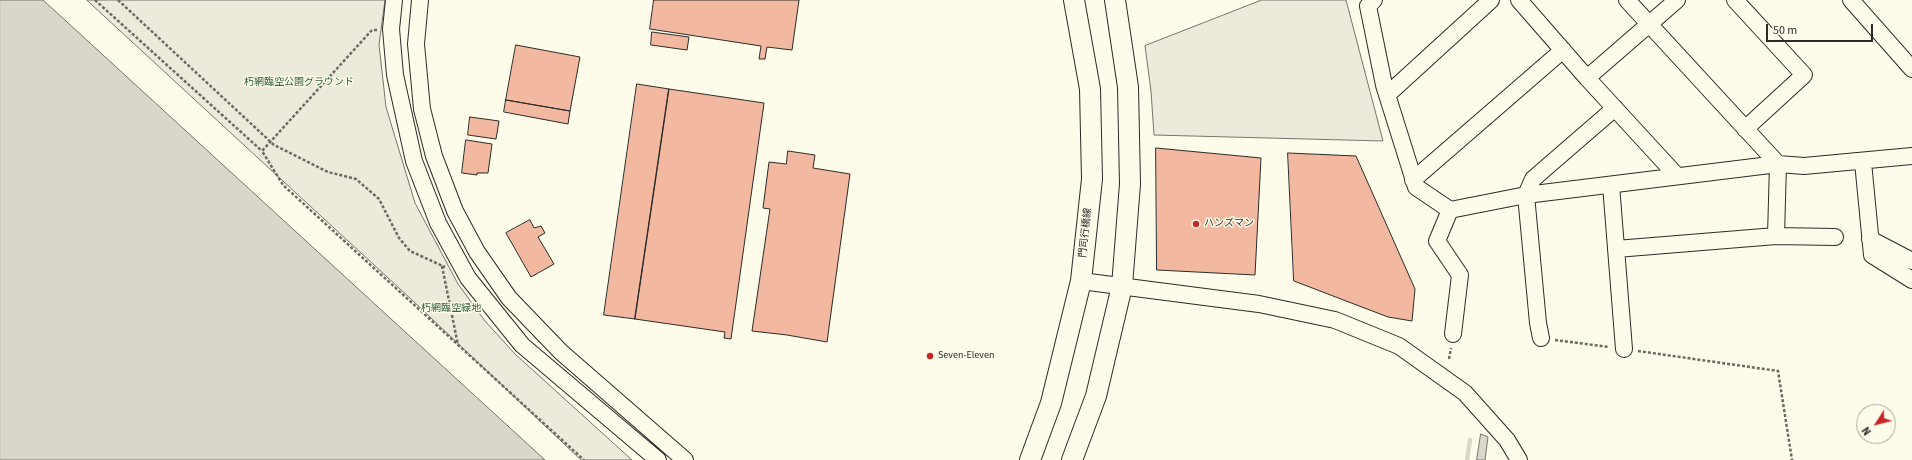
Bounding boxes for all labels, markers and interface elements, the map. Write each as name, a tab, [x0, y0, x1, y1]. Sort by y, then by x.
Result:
scale bar	[1768, 16, 1875, 42]
text: 50 m	[1773, 22, 1797, 39]
park label: 朽網臨空公園グラウンド	[244, 77, 354, 89]
street label: 門司行橋線	[1077, 208, 1095, 258]
place label: ハンズマン	[1204, 218, 1254, 230]
marker: ハンズマン	[1191, 219, 1201, 229]
park label: 朽網臨空緑地	[421, 303, 481, 315]
place label: Seven-Eleven	[938, 350, 994, 362]
marker: Seven-Eleven	[925, 351, 935, 361]
north arrow	[1856, 404, 1896, 444]
text: N	[1858, 423, 1875, 438]

